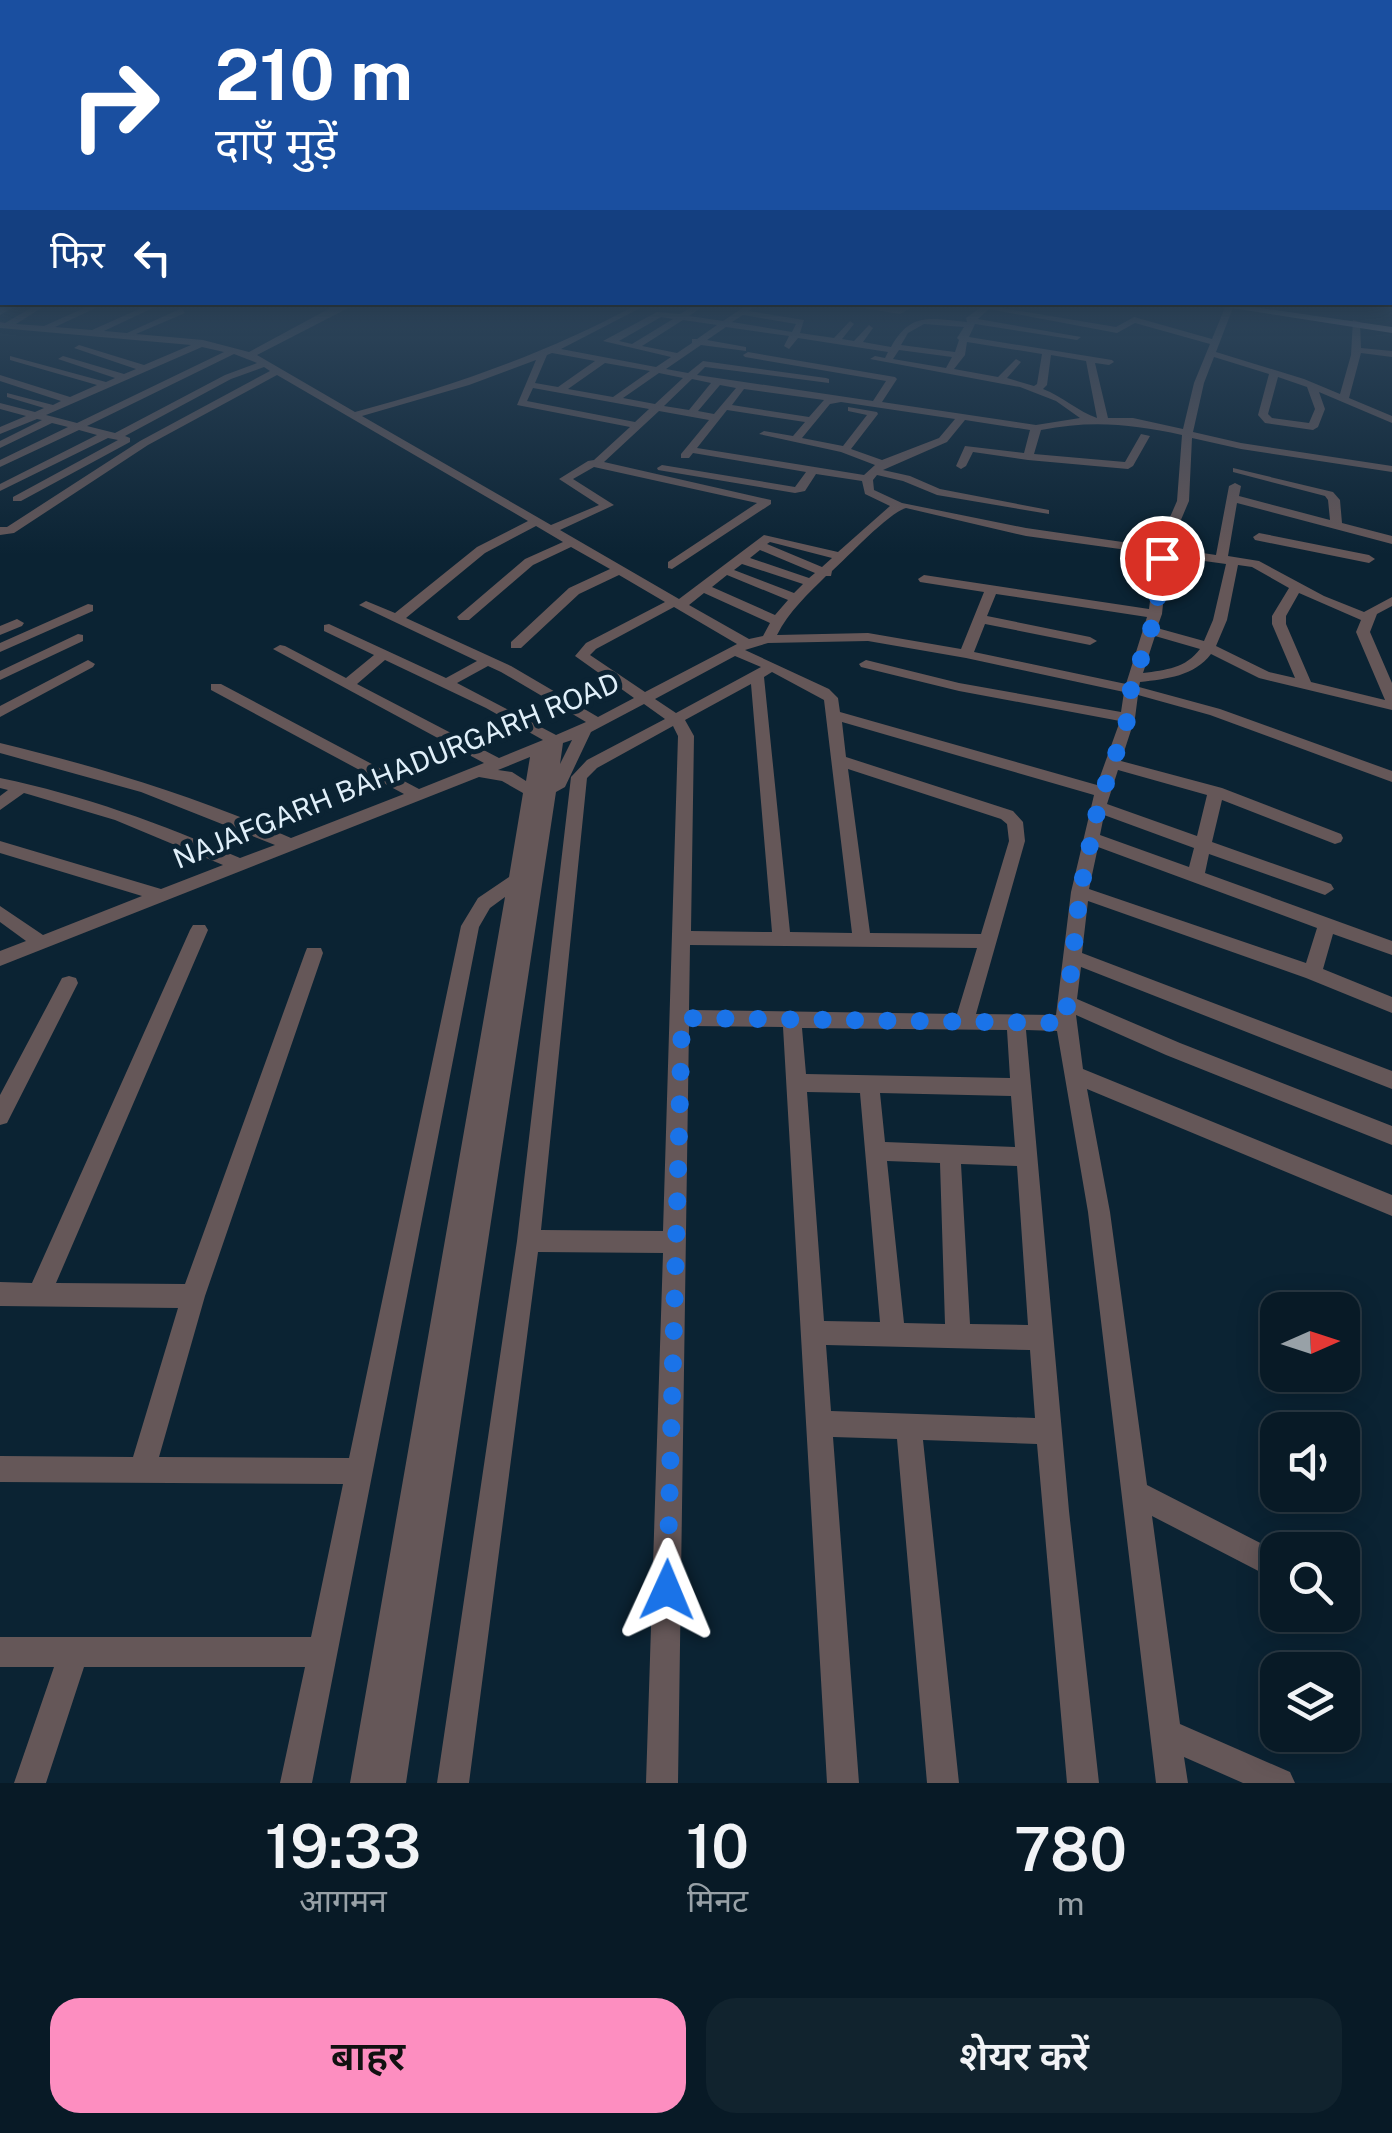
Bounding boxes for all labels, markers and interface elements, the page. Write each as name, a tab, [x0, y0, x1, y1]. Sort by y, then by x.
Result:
text: 210 m	[215, 33, 413, 116]
icon: right	[50, 40, 180, 170]
text: दाएँ मुड़ें	[215, 117, 337, 170]
icon: left	[125, 230, 180, 285]
text: फिर	[50, 232, 105, 277]
pin	[1120, 516, 1205, 601]
icon: arrive	[1135, 531, 1190, 586]
street label: NAJAFGARH BAHADURGARH ROAD	[168, 665, 624, 875]
north arrow	[1260, 1292, 1360, 1392]
map controls	[1260, 1292, 1360, 1752]
button: sound	[1260, 1412, 1360, 1512]
button: search	[1260, 1532, 1360, 1632]
position arrow	[615, 1538, 719, 1642]
button: layers	[1260, 1652, 1360, 1752]
text: 19:33	[265, 1811, 421, 1882]
text: 10	[686, 1811, 749, 1882]
text: 780	[1014, 1814, 1127, 1885]
text: आगमन	[299, 1882, 387, 1919]
text: मिनट	[687, 1882, 748, 1919]
text: m	[1057, 1885, 1084, 1922]
button: बाहर	[50, 1998, 686, 2113]
button: शेयर करें	[706, 1998, 1342, 2113]

